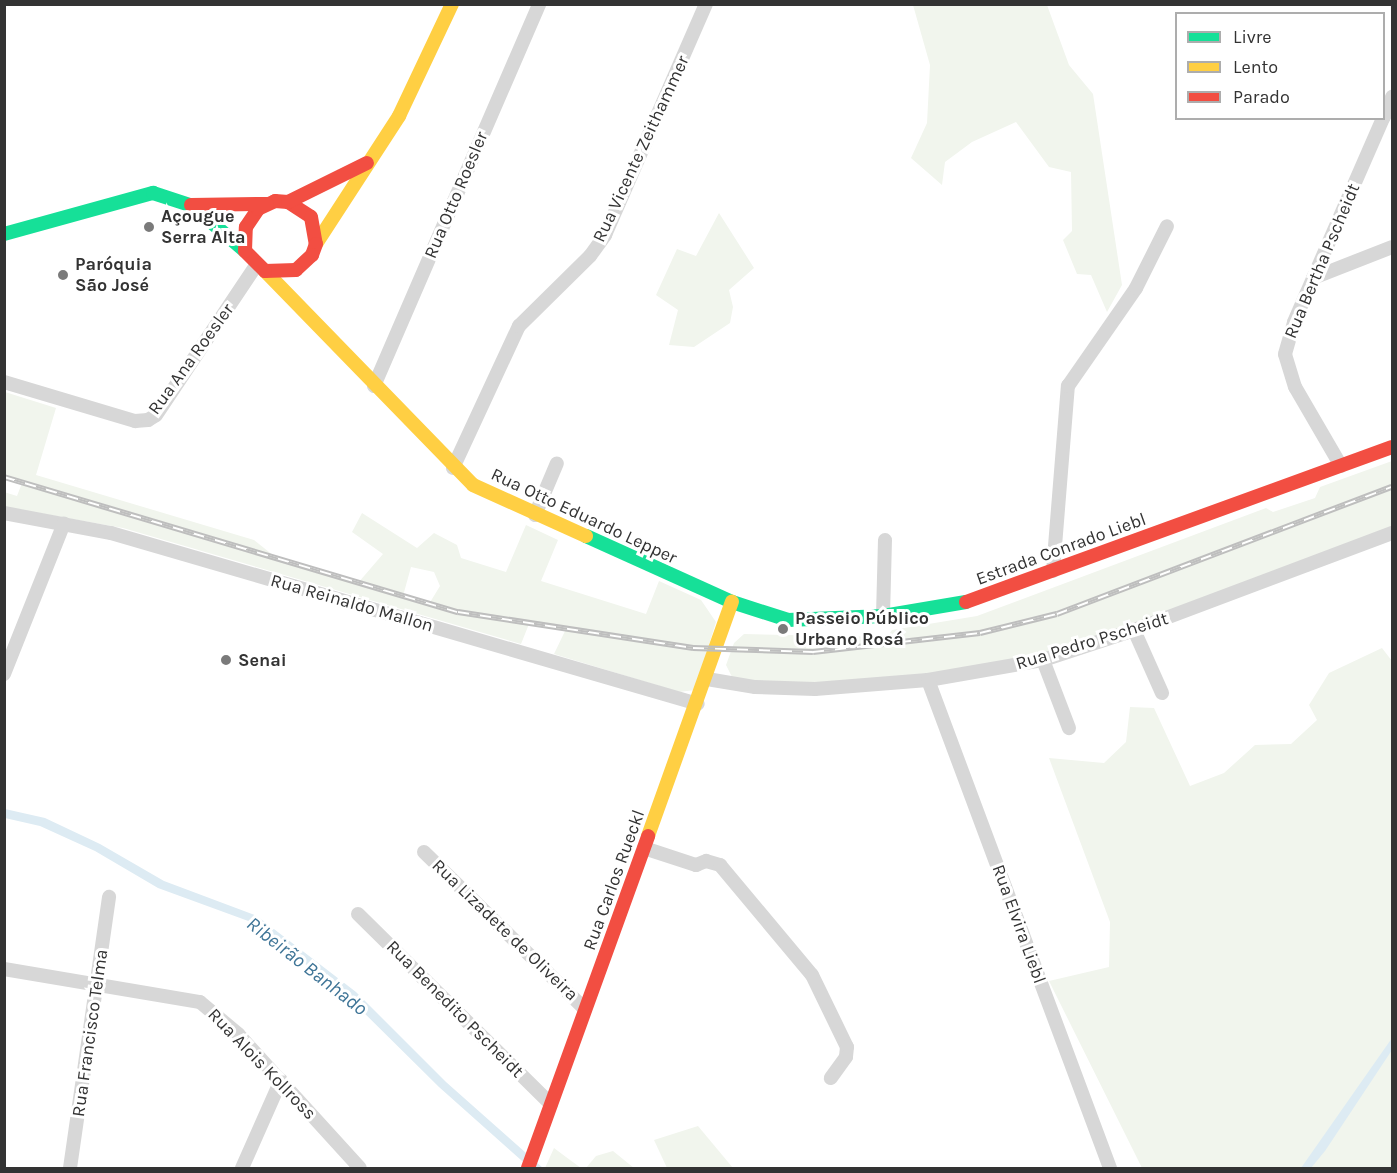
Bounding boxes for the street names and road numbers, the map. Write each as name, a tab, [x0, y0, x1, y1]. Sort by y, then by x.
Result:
street label: Rua Vicente Zeithammer	[588, 52, 694, 246]
street label: Rua Otto Roesler	[420, 128, 492, 262]
street label: Rua Bertha Pscheidt	[1280, 180, 1364, 342]
street label: Rua Ana Roesler	[144, 299, 238, 419]
street label: Rua Otto Eduardo Lepper	[488, 463, 680, 569]
street label: Estrada Conrado Liebl	[973, 508, 1149, 590]
street label: Rua Reinaldo Mallon	[268, 569, 436, 637]
street label: Rua Pedro Pscheidt	[1013, 608, 1171, 674]
street label: Rua Carlos Rueckl	[579, 807, 649, 953]
street label: Rua Lizadete de Oliveira	[427, 855, 583, 1005]
street label: Rua Elvira Liebl	[987, 862, 1051, 986]
street label: Rua Benedito Pscheidt	[382, 936, 528, 1082]
street label: Rua Francisco Telma	[68, 948, 112, 1118]
street label: Rua Alois Kollross	[203, 1004, 321, 1124]

